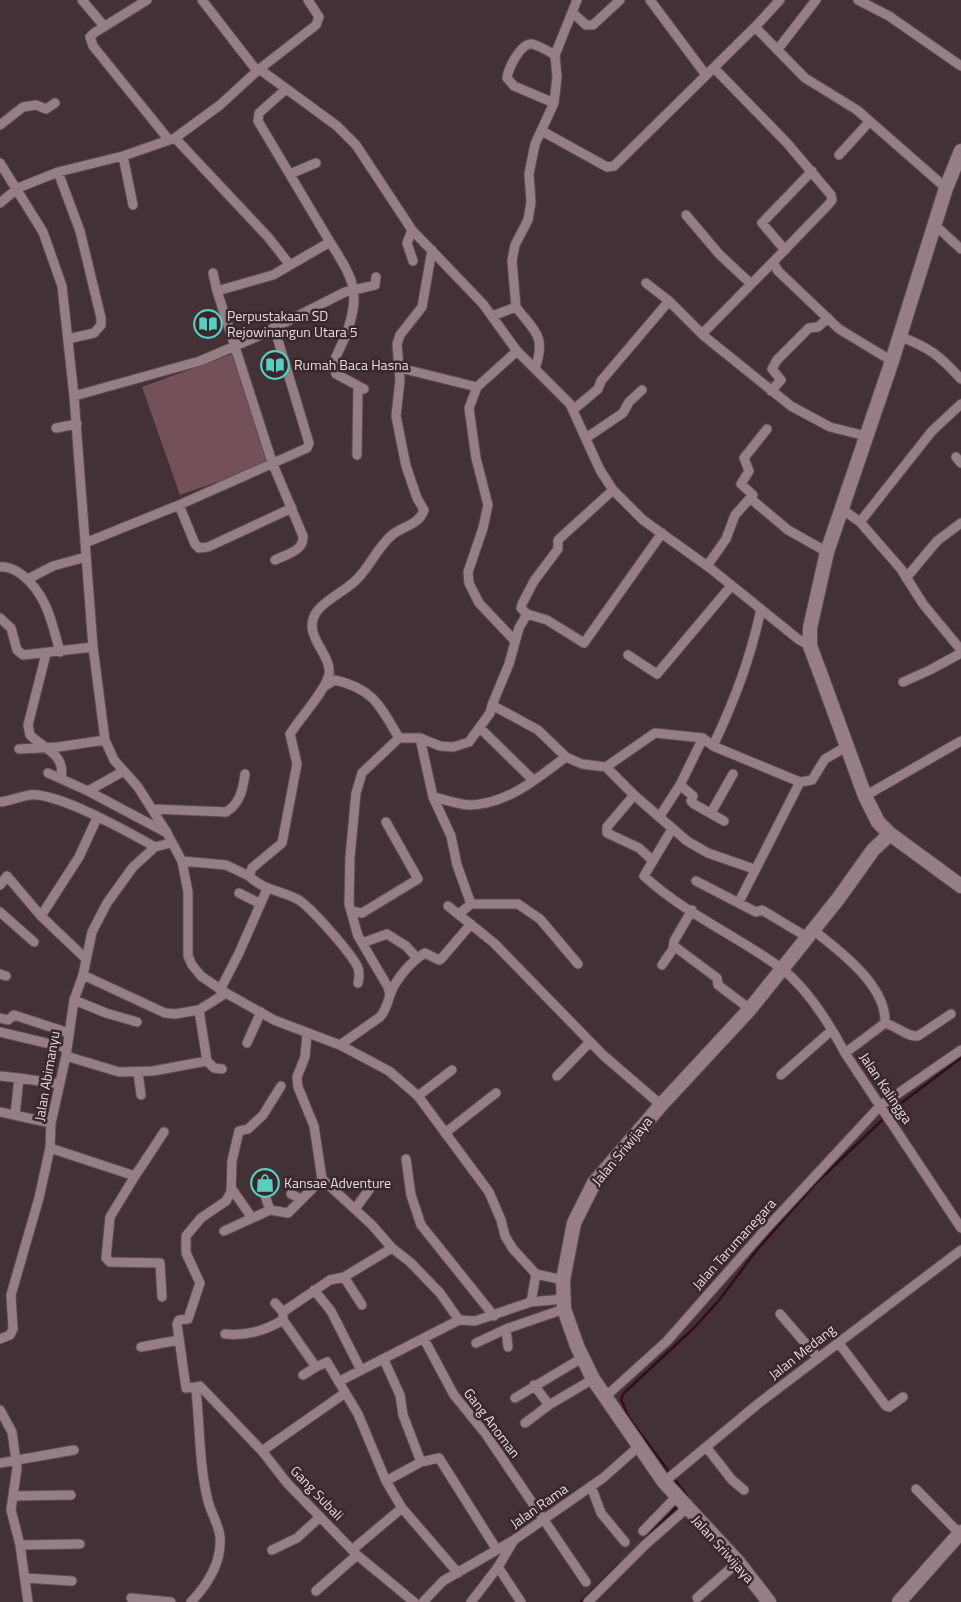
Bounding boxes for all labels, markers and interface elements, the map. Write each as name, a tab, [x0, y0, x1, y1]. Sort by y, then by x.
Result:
place label: Perpustakaan SD Rejowinangun Utara 5	[227, 305, 358, 342]
library icon: Perpustakaan SD Rejowinangun Utara 5	[193, 309, 223, 339]
library icon: Rumah Baca Hasna	[260, 350, 290, 380]
place label: Rumah Baca Hasna	[294, 354, 409, 375]
street label: Jalan Abimanyu	[28, 1029, 65, 1123]
street label: Jalan Kalingga	[855, 1048, 918, 1128]
street label: Jalan Sriwijaya	[586, 1111, 657, 1190]
shop icon: Kansae Adventure	[250, 1168, 280, 1198]
place label: Kansae Adventure	[284, 1172, 391, 1193]
street label: Jalan Tarumanegara	[687, 1193, 780, 1294]
street label: Jalan Medang	[764, 1319, 840, 1384]
street label: Gang Anoman	[459, 1383, 526, 1462]
street label: Gang Subali	[286, 1460, 349, 1525]
street label: Jalan Rama	[506, 1478, 572, 1533]
street label: Jalan Sriwijaya	[687, 1510, 760, 1587]

